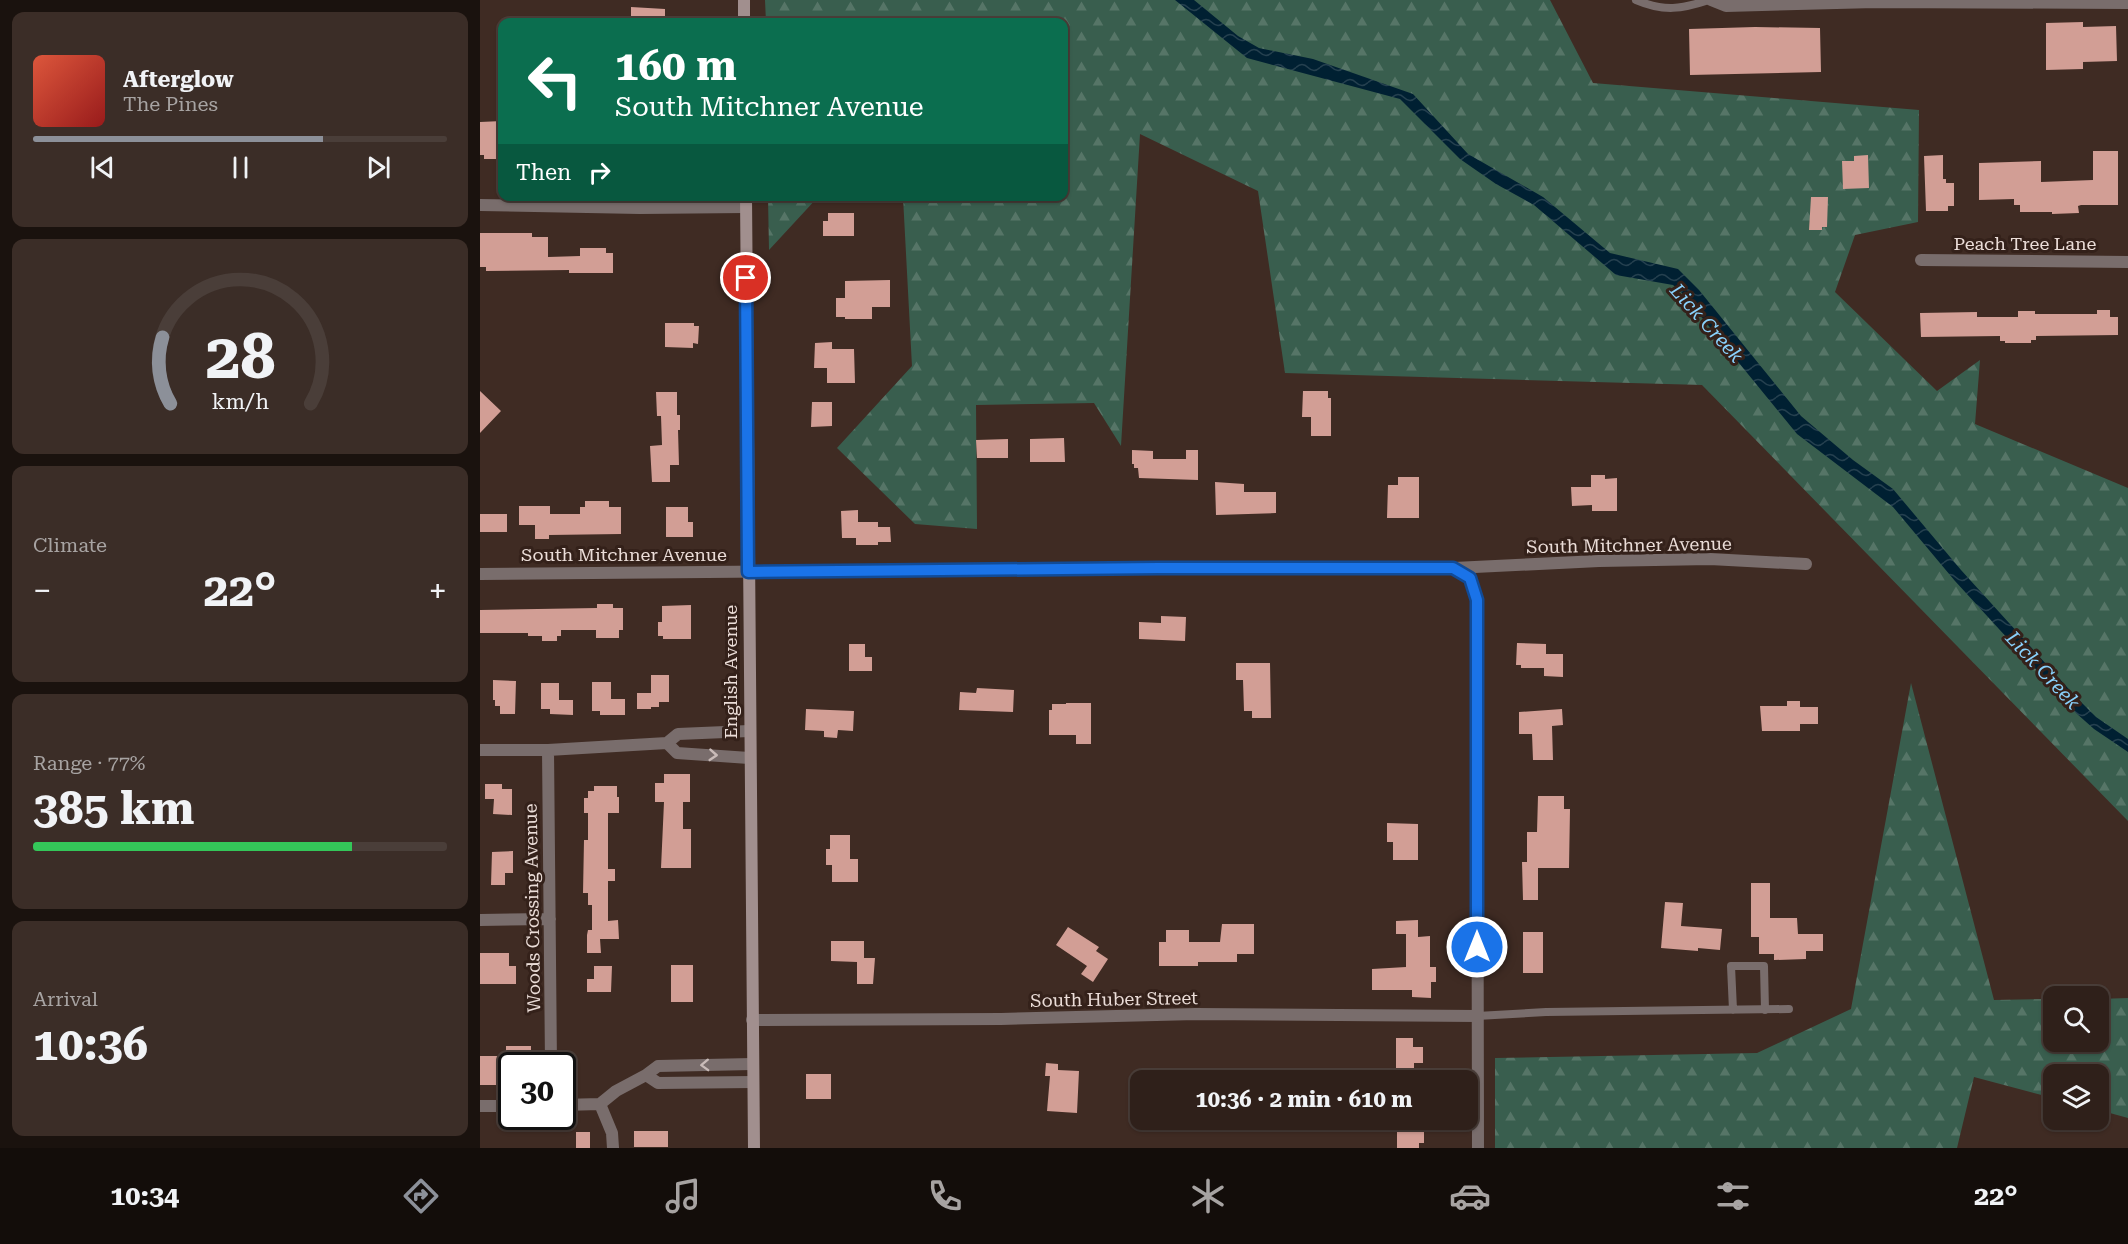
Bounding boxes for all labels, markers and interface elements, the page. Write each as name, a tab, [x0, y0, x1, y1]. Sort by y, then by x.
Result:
text: 160 m	[615, 41, 737, 90]
icon: left	[516, 42, 594, 120]
text: Afterglow	[123, 67, 234, 92]
text: South Mitchner Avenue	[615, 91, 924, 123]
text: The Pines	[123, 92, 218, 116]
icon: previous	[86, 151, 119, 184]
icon: pause	[224, 151, 257, 184]
icon: next	[362, 151, 395, 184]
icon: right	[583, 156, 616, 189]
text: Then	[516, 160, 571, 185]
street label: Peach Tree Lane	[1954, 233, 2097, 254]
pin	[720, 252, 771, 303]
icon: arrive	[729, 261, 762, 294]
water label: Lick Creek	[1665, 278, 1749, 368]
text: 28	[205, 320, 275, 393]
text: km/h	[211, 389, 269, 414]
text: Climate	[33, 533, 107, 557]
street label: South Mitchner Avenue	[1526, 533, 1732, 557]
street label: South Mitchner Avenue	[521, 544, 727, 565]
text: 22°	[204, 564, 276, 617]
text: −	[33, 571, 51, 610]
text: +	[429, 571, 447, 610]
street label: English Avenue	[720, 605, 741, 739]
water label: Lick Creek	[2000, 625, 2085, 714]
one-way arrow	[709, 749, 718, 762]
text: Range · 77%	[33, 751, 145, 775]
text: 385 km	[33, 782, 194, 835]
street label: Woods Crossing Avenue	[520, 803, 544, 1013]
position arrow	[1445, 915, 1509, 979]
map controls	[2043, 986, 2109, 1130]
button: search	[2043, 986, 2109, 1052]
text: Arrival	[33, 987, 98, 1011]
street label: South Huber Street	[1030, 987, 1198, 1011]
text: 10:36	[33, 1018, 148, 1071]
speed limit sign: 30	[498, 1052, 576, 1130]
one-way arrow	[701, 1059, 710, 1071]
button: layers	[2043, 1064, 2109, 1130]
text: 10:36 · 2 min · 610 m	[1195, 1087, 1413, 1112]
icon: directions	[400, 1175, 442, 1217]
icon: music	[662, 1175, 704, 1217]
icon: phone	[924, 1175, 966, 1217]
icon: climate	[1187, 1175, 1229, 1217]
icon: car	[1449, 1175, 1491, 1217]
icon: filters	[1712, 1175, 1754, 1217]
text: 10:34	[110, 1180, 179, 1212]
text: 22°	[1974, 1180, 2018, 1212]

